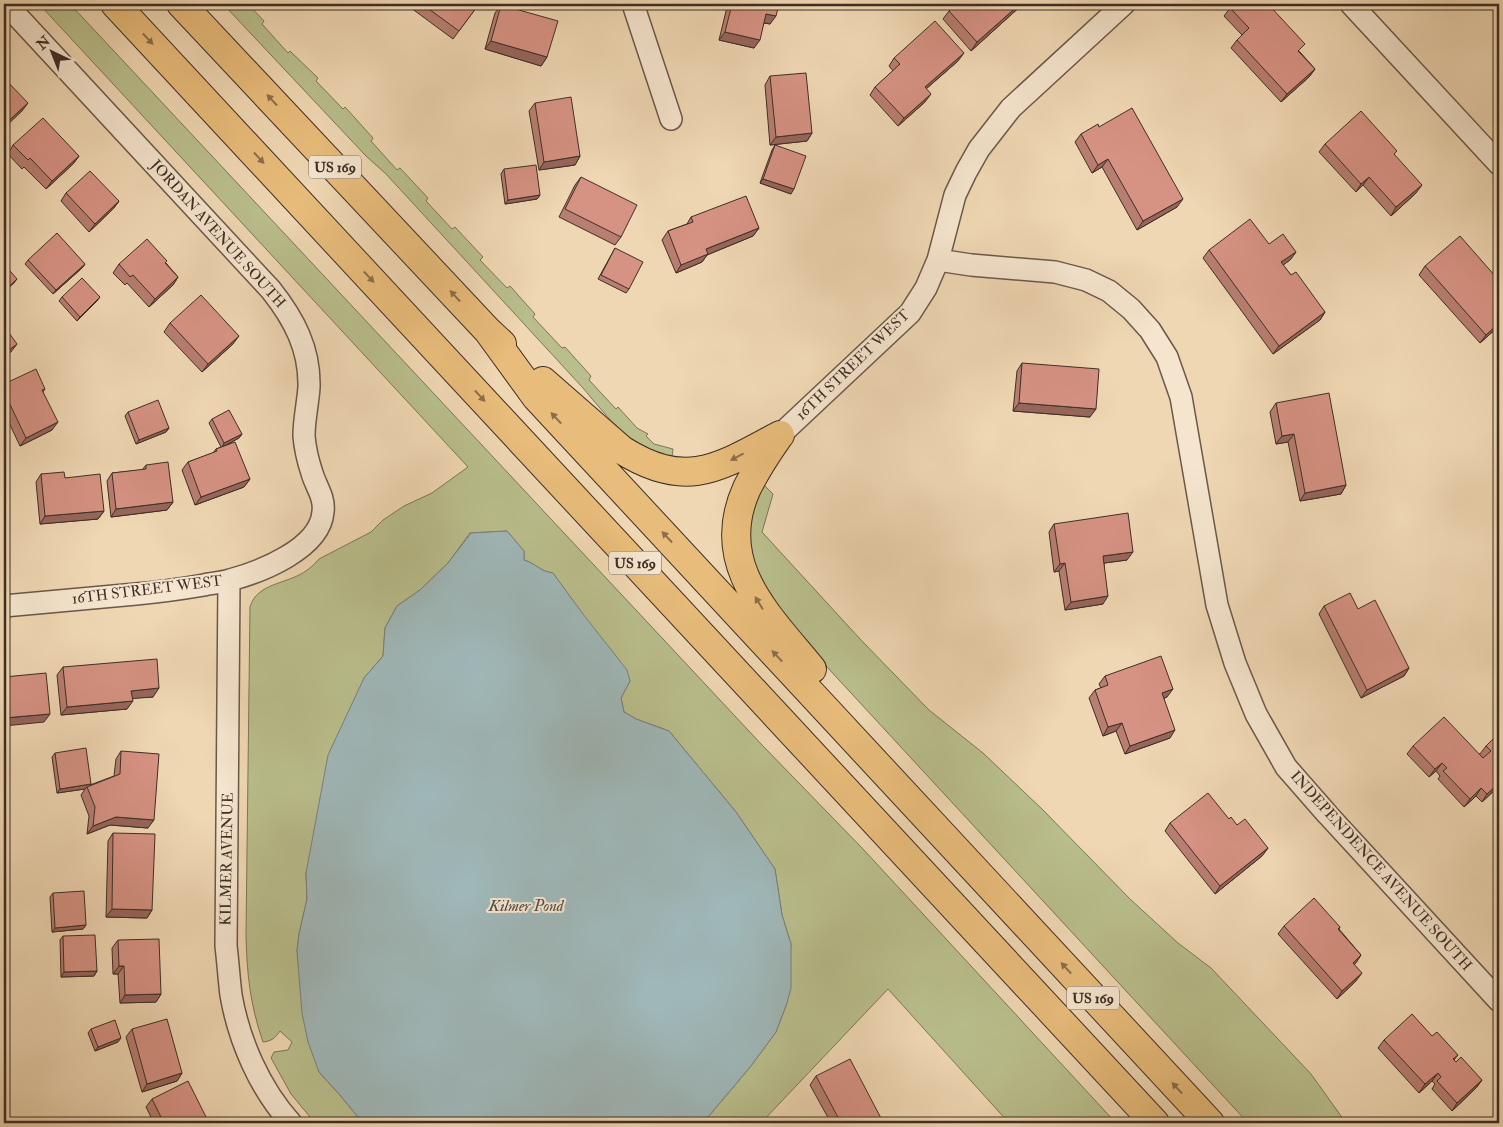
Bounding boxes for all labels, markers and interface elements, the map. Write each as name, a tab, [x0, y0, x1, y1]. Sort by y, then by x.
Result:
north arrow	[28, 28, 78, 78]
text: N	[32, 32, 54, 54]
one-way arrow	[142, 33, 154, 45]
one-way arrow	[266, 95, 278, 107]
one-way arrow	[253, 152, 264, 165]
street label: JORDAN AVENUE SOUTH	[145, 155, 290, 313]
road number: US 169	[309, 156, 361, 178]
one-way arrow	[363, 271, 375, 283]
one-way arrow	[449, 290, 461, 302]
street label: 16TH STREET WEST	[792, 306, 914, 424]
one-way arrow	[474, 390, 486, 402]
one-way arrow	[550, 413, 562, 425]
one-way arrow	[730, 453, 744, 462]
one-way arrow	[661, 531, 672, 544]
road number: US 169	[609, 552, 661, 574]
street label: 16TH STREET WEST	[71, 571, 223, 609]
one-way arrow	[754, 596, 764, 609]
one-way arrow	[771, 651, 783, 663]
street label: INDEPENDENCE AVENUE SOUTH	[1286, 767, 1476, 975]
street label: KILMER AVENUE	[216, 792, 238, 926]
water label: Kilmer Pond	[488, 896, 565, 916]
one-way arrow	[1060, 963, 1072, 975]
road number: US 169	[1067, 986, 1119, 1010]
one-way arrow	[1171, 1082, 1183, 1094]

